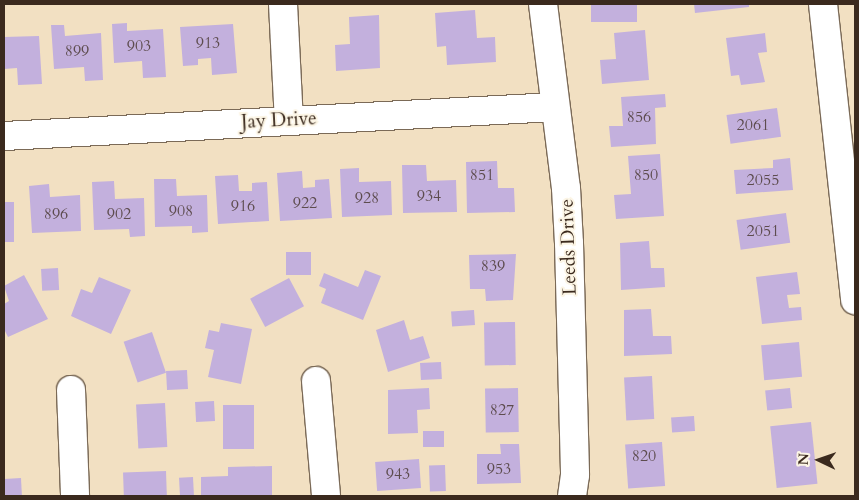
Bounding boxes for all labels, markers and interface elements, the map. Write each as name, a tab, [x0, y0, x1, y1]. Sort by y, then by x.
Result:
house number: 913	[196, 33, 220, 53]
house number: 903	[127, 36, 151, 56]
house number: 899	[65, 41, 89, 61]
house number: 856	[627, 107, 651, 127]
street label: Jay Drive	[241, 108, 317, 134]
house number: 2061	[737, 115, 769, 135]
house number: 851	[470, 165, 494, 185]
house number: 850	[634, 165, 658, 185]
house number: 2055	[747, 170, 779, 190]
house number: 934	[417, 186, 441, 206]
house number: 928	[355, 188, 379, 208]
house number: 922	[293, 193, 317, 213]
house number: 916	[231, 196, 255, 216]
street label: Leeds Drive	[556, 198, 582, 296]
house number: 908	[169, 201, 193, 221]
house number: 896	[44, 204, 68, 224]
house number: 902	[107, 204, 131, 224]
house number: 2051	[747, 221, 779, 241]
house number: 839	[481, 256, 505, 276]
house number: 827	[490, 400, 514, 420]
north arrow	[794, 435, 844, 485]
house number: 820	[632, 446, 656, 466]
text: N	[794, 453, 813, 466]
house number: 953	[487, 459, 511, 479]
house number: 943	[386, 464, 410, 484]

